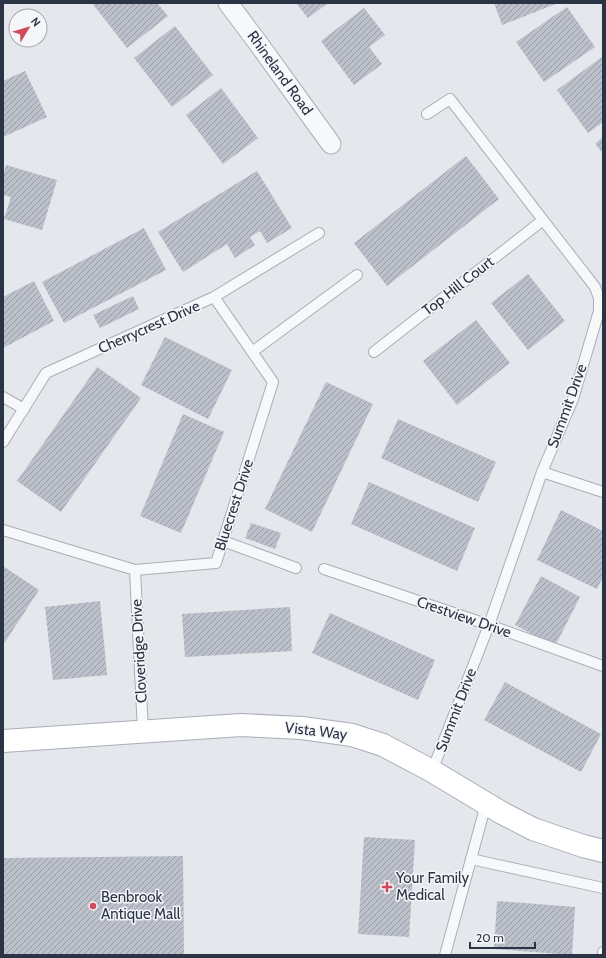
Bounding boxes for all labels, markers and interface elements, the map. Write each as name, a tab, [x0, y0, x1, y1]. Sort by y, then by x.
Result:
north arrow	[8, 8, 48, 48]
text: N	[28, 14, 44, 29]
street label: Rhineland Road	[243, 27, 317, 119]
street label: Top Hill Court	[419, 252, 497, 320]
street label: Cherrycrest Drive	[95, 296, 203, 357]
street label: Summit Drive	[543, 361, 591, 450]
street label: Bluecrest Drive	[211, 457, 257, 553]
street label: Crestview Drive	[414, 592, 514, 642]
street label: Cloveridge Drive	[127, 598, 151, 703]
street label: Summit Drive	[432, 665, 480, 754]
street label: Vista Way	[284, 718, 349, 744]
place label: Your Family Medical	[395, 869, 469, 904]
marker: Your Family Medical	[381, 881, 393, 893]
place label: Benbrook Antique Mall	[101, 888, 181, 923]
marker: Benbrook Antique Mall	[88, 901, 98, 911]
scale bar	[470, 924, 535, 950]
text: 20 m	[476, 930, 504, 945]

